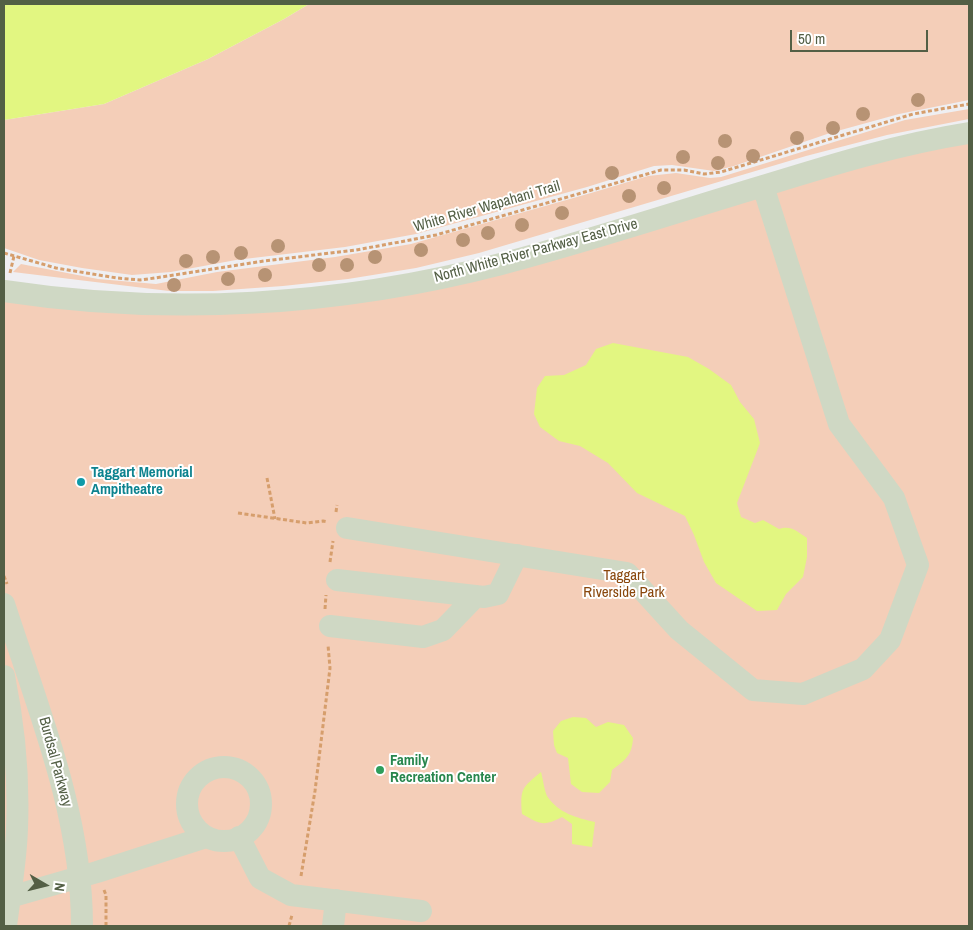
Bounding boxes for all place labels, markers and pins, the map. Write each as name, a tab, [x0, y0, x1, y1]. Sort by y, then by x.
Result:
place label: Taggart Memorial Ampitheatre	[91, 464, 193, 499]
marker: Taggart Memorial Ampitheatre	[75, 476, 87, 488]
place label: Family Recreation Center	[390, 752, 496, 787]
marker: Family Recreation Center	[374, 764, 386, 776]

